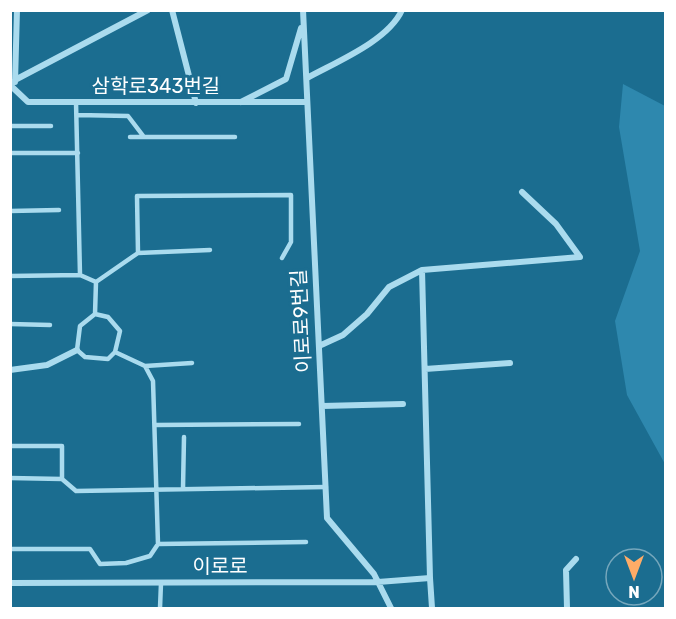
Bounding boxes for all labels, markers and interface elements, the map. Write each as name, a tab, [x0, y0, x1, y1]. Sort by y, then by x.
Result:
street label: 삼학로343번길	[92, 74, 220, 98]
street label: 이로로9번길	[286, 269, 316, 373]
north arrow	[604, 547, 664, 607]
street label: 이로로	[192, 554, 248, 578]
text: N	[628, 582, 640, 601]

